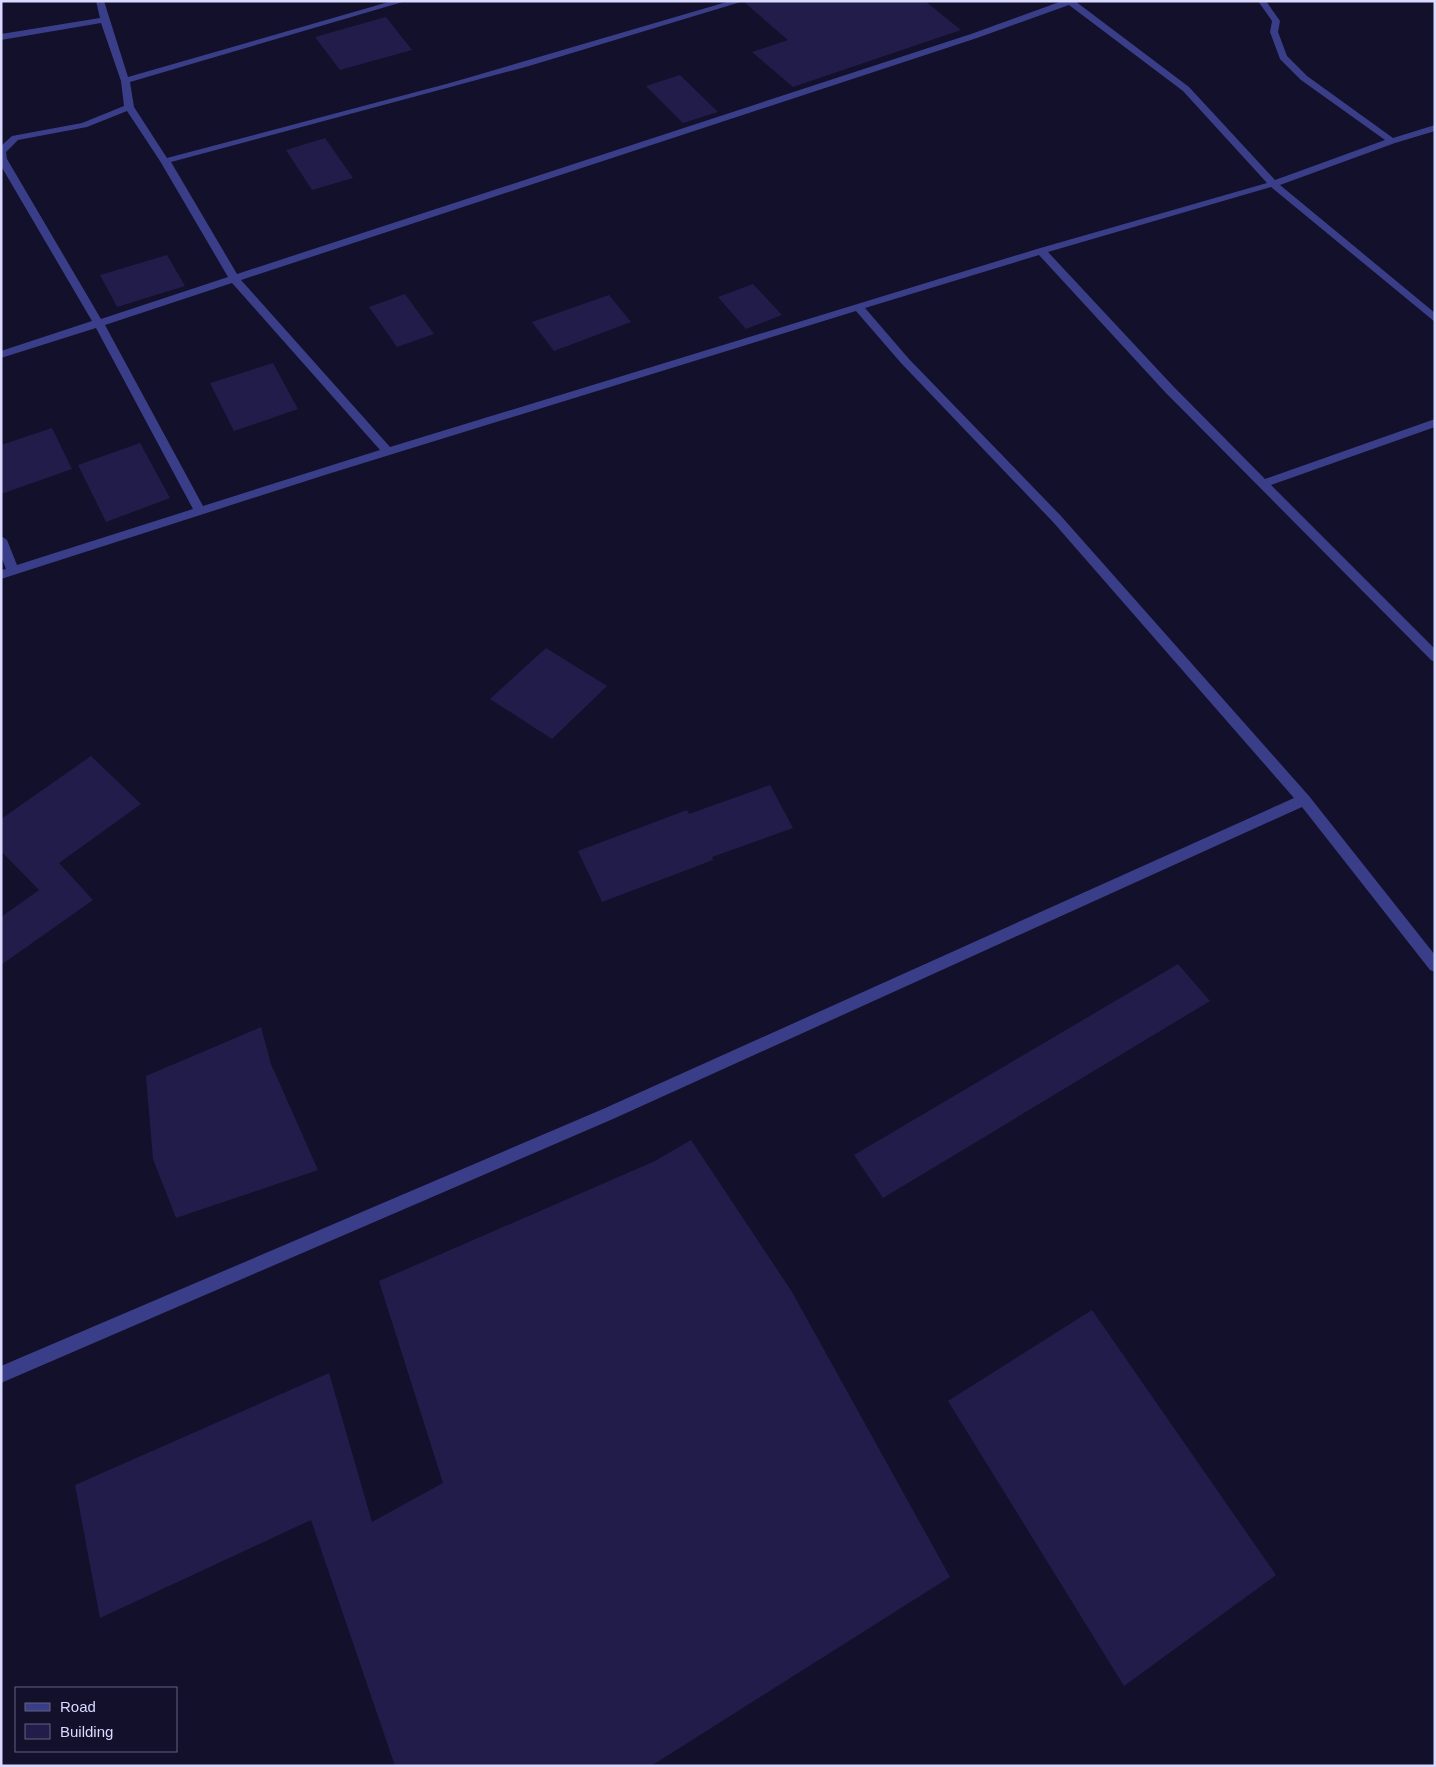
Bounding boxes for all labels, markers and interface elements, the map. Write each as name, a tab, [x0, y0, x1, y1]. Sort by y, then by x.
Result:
legend	[15, 1687, 178, 1752]
text: Road	[60, 1698, 96, 1715]
text: Building	[60, 1723, 113, 1740]

